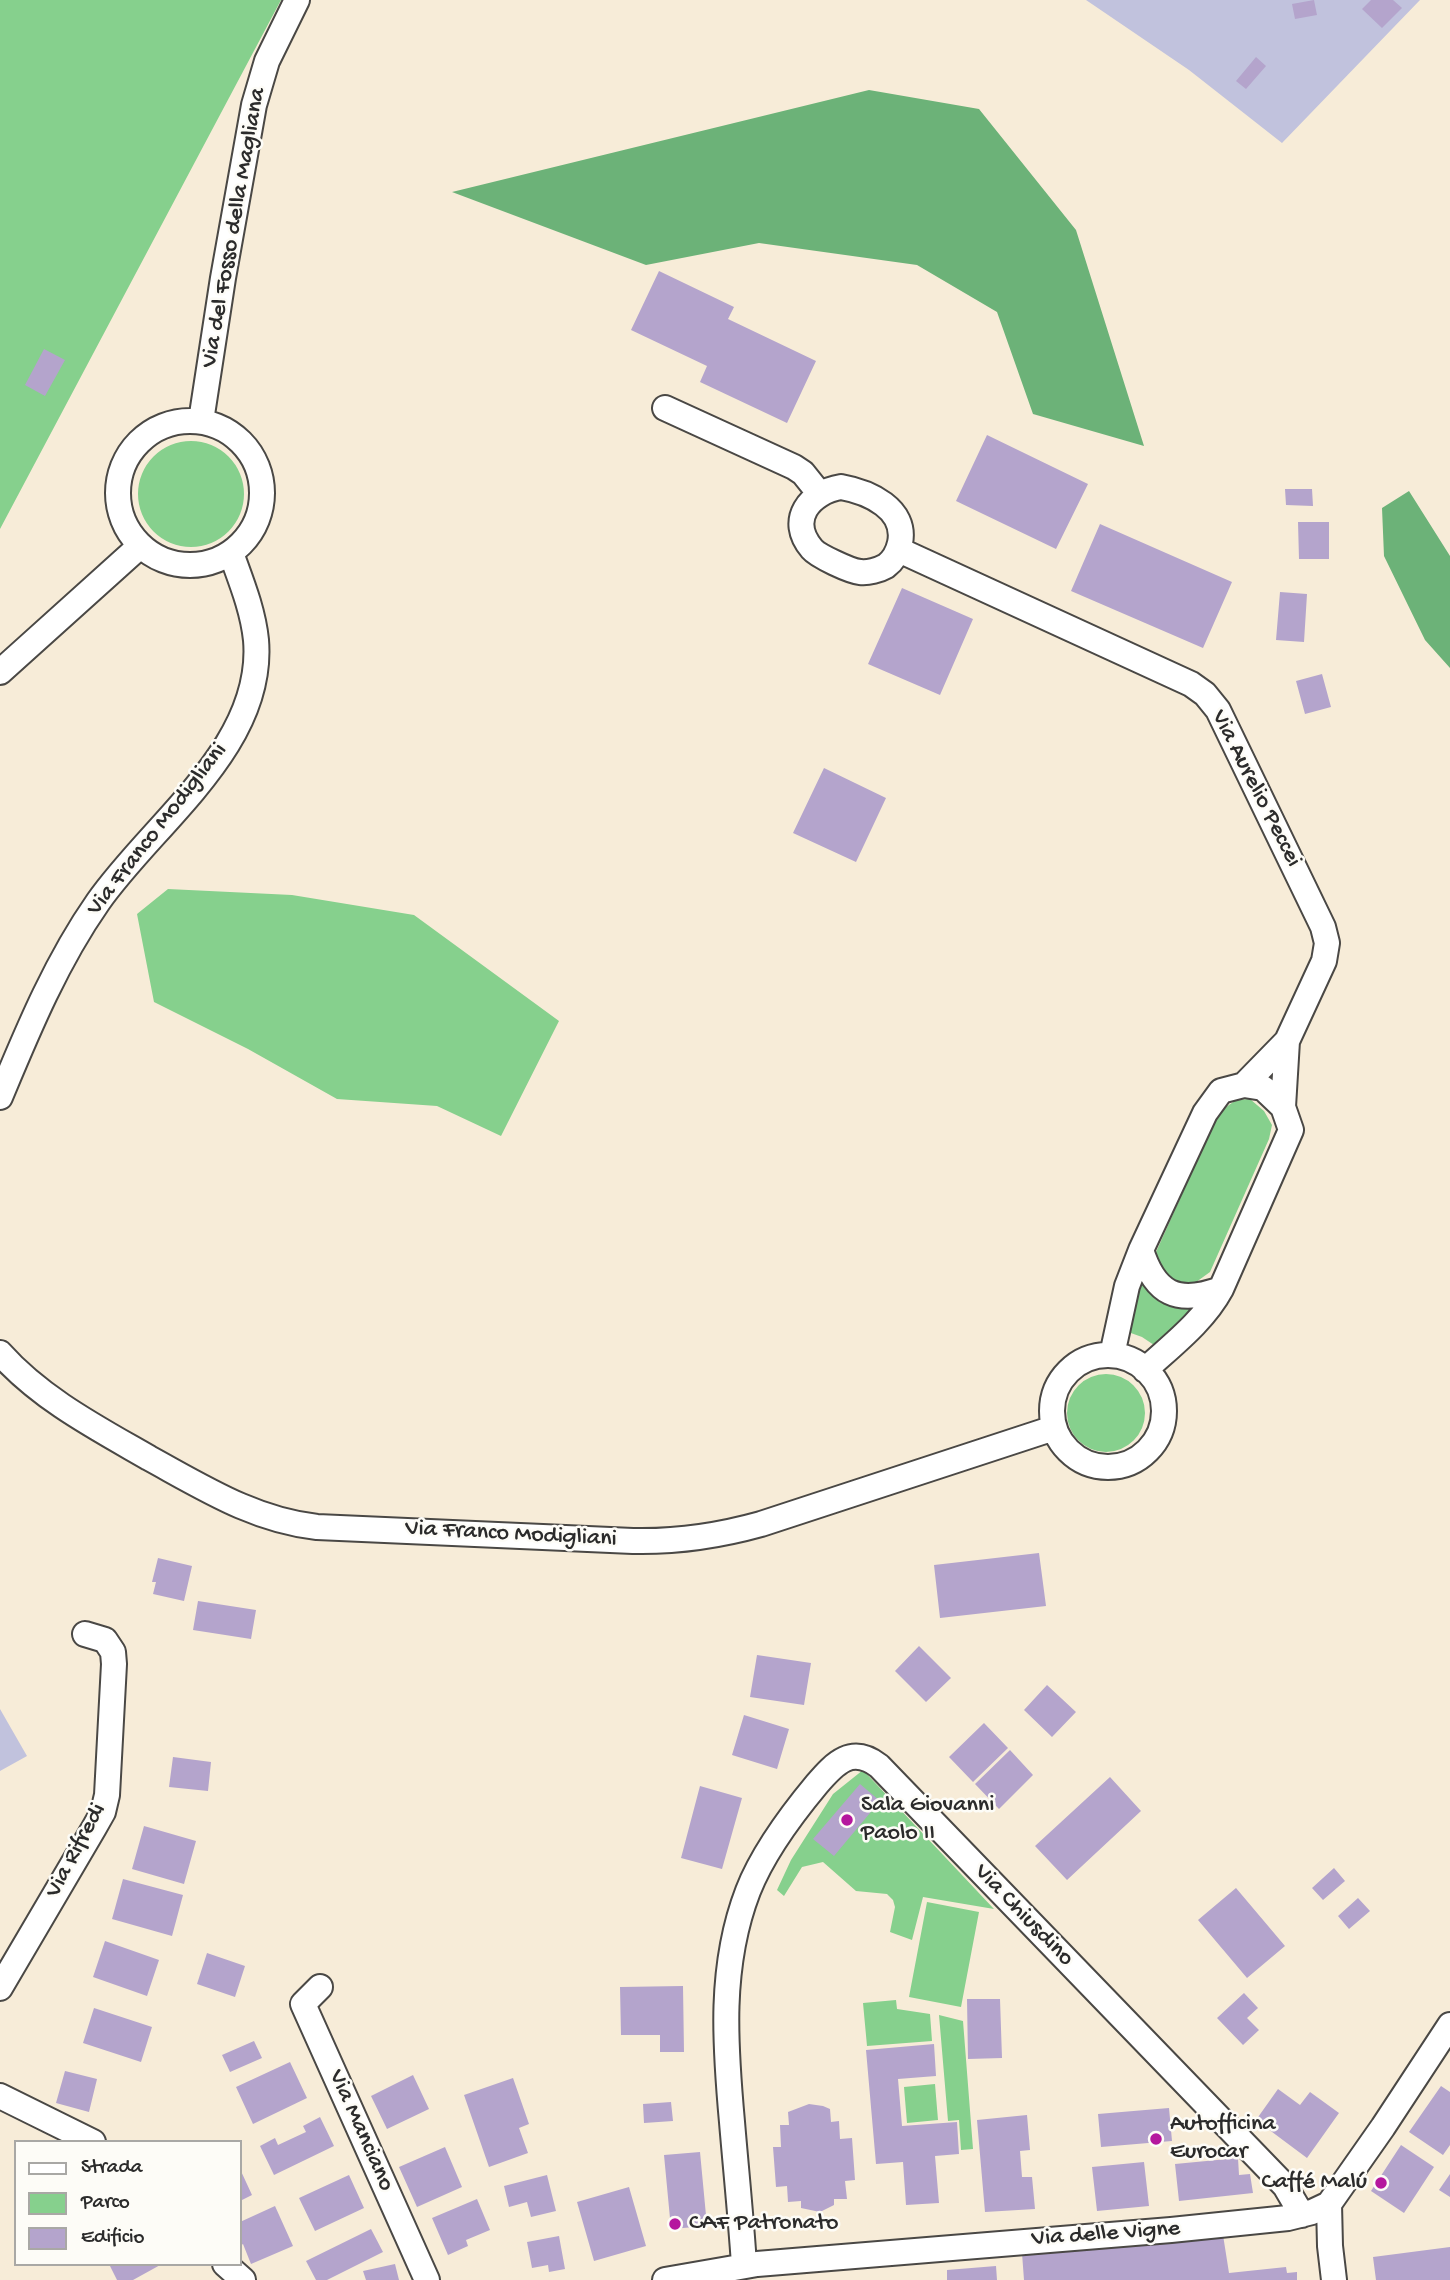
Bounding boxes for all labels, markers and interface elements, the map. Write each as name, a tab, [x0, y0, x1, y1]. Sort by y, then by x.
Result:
street label: Via del Fosso della Magliana	[196, 86, 274, 370]
street label: Via Aurelio Peccei	[1203, 706, 1307, 872]
street label: Via Franco Modigliani	[81, 738, 235, 922]
street label: Via Franco Modigliani	[404, 1515, 618, 1555]
place label: Sala Giovanni Paolo II	[861, 1792, 994, 1848]
street label: Via Rifredi	[40, 1799, 114, 1903]
marker: Sala Giovanni Paolo II	[839, 1812, 855, 1828]
street label: Via Chiusdino	[967, 1859, 1079, 1973]
street label: Via Manciano	[321, 2066, 399, 2196]
place label: Autofficina Eurocar	[1170, 2111, 1276, 2167]
marker: Autofficina Eurocar	[1148, 2131, 1164, 2147]
legend	[14, 2140, 242, 2266]
text: Strada	[81, 2156, 142, 2181]
place label: Caffé Malú	[1261, 2169, 1367, 2197]
marker: Caffé Malú	[1373, 2175, 1389, 2191]
text: Parco	[81, 2191, 130, 2216]
place label: CAF Patronato	[689, 2210, 838, 2238]
street label: Via delle Vigne	[1031, 2215, 1181, 2255]
marker: CAF Patronato	[667, 2216, 683, 2232]
text: Edificio	[81, 2226, 145, 2251]

